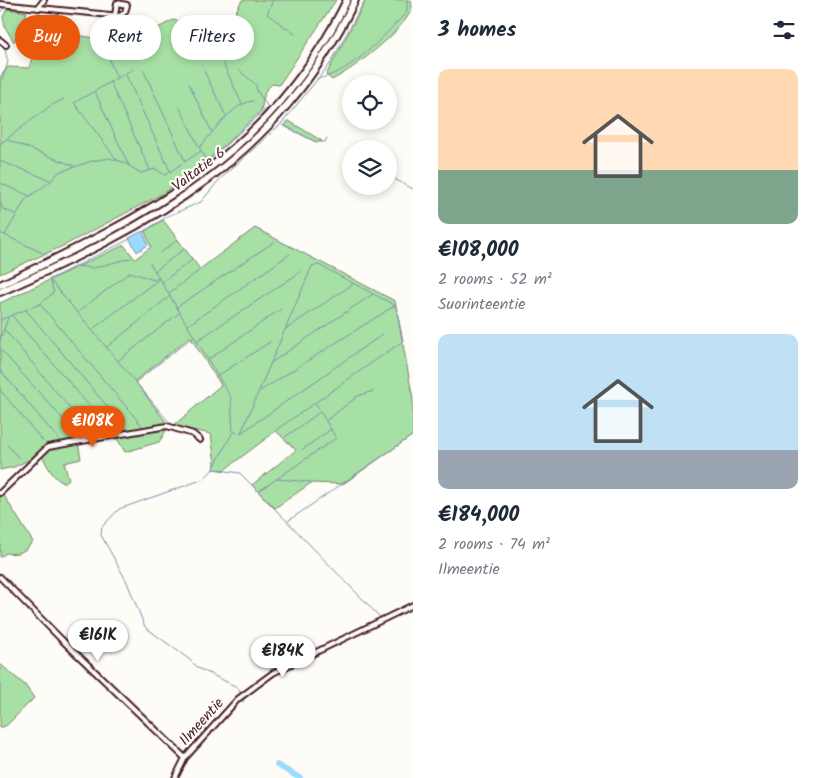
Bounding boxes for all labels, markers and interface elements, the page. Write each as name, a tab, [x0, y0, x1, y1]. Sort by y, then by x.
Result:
text: 3 homes	[438, 14, 516, 47]
chip: Buy	[15, 15, 80, 60]
chip: Rent	[90, 15, 161, 60]
chip: Filters	[171, 15, 254, 60]
icon: filters	[770, 16, 798, 44]
map controls	[342, 75, 397, 195]
button: locate	[342, 75, 397, 130]
icon: home	[573, 101, 663, 191]
button: layers	[342, 140, 397, 195]
street label: Valtatie 6	[167, 142, 231, 198]
text: €108,000	[438, 234, 519, 267]
text: 2 rooms · 52 m²	[438, 267, 552, 292]
text: Suorinteentie	[438, 292, 525, 317]
icon: home	[573, 366, 663, 456]
pin: €108K	[58, 406, 128, 448]
text: €108K	[72, 409, 114, 434]
text: €184,000	[438, 499, 519, 532]
text: 2 rooms · 74 m²	[438, 532, 550, 557]
text: Ilmeentie	[438, 557, 500, 582]
pin: €161K	[63, 620, 133, 662]
text: €161K	[79, 623, 117, 648]
pin: €184K	[248, 636, 318, 678]
text: €184K	[262, 639, 304, 664]
street label: Ilmeentie	[174, 692, 230, 752]

